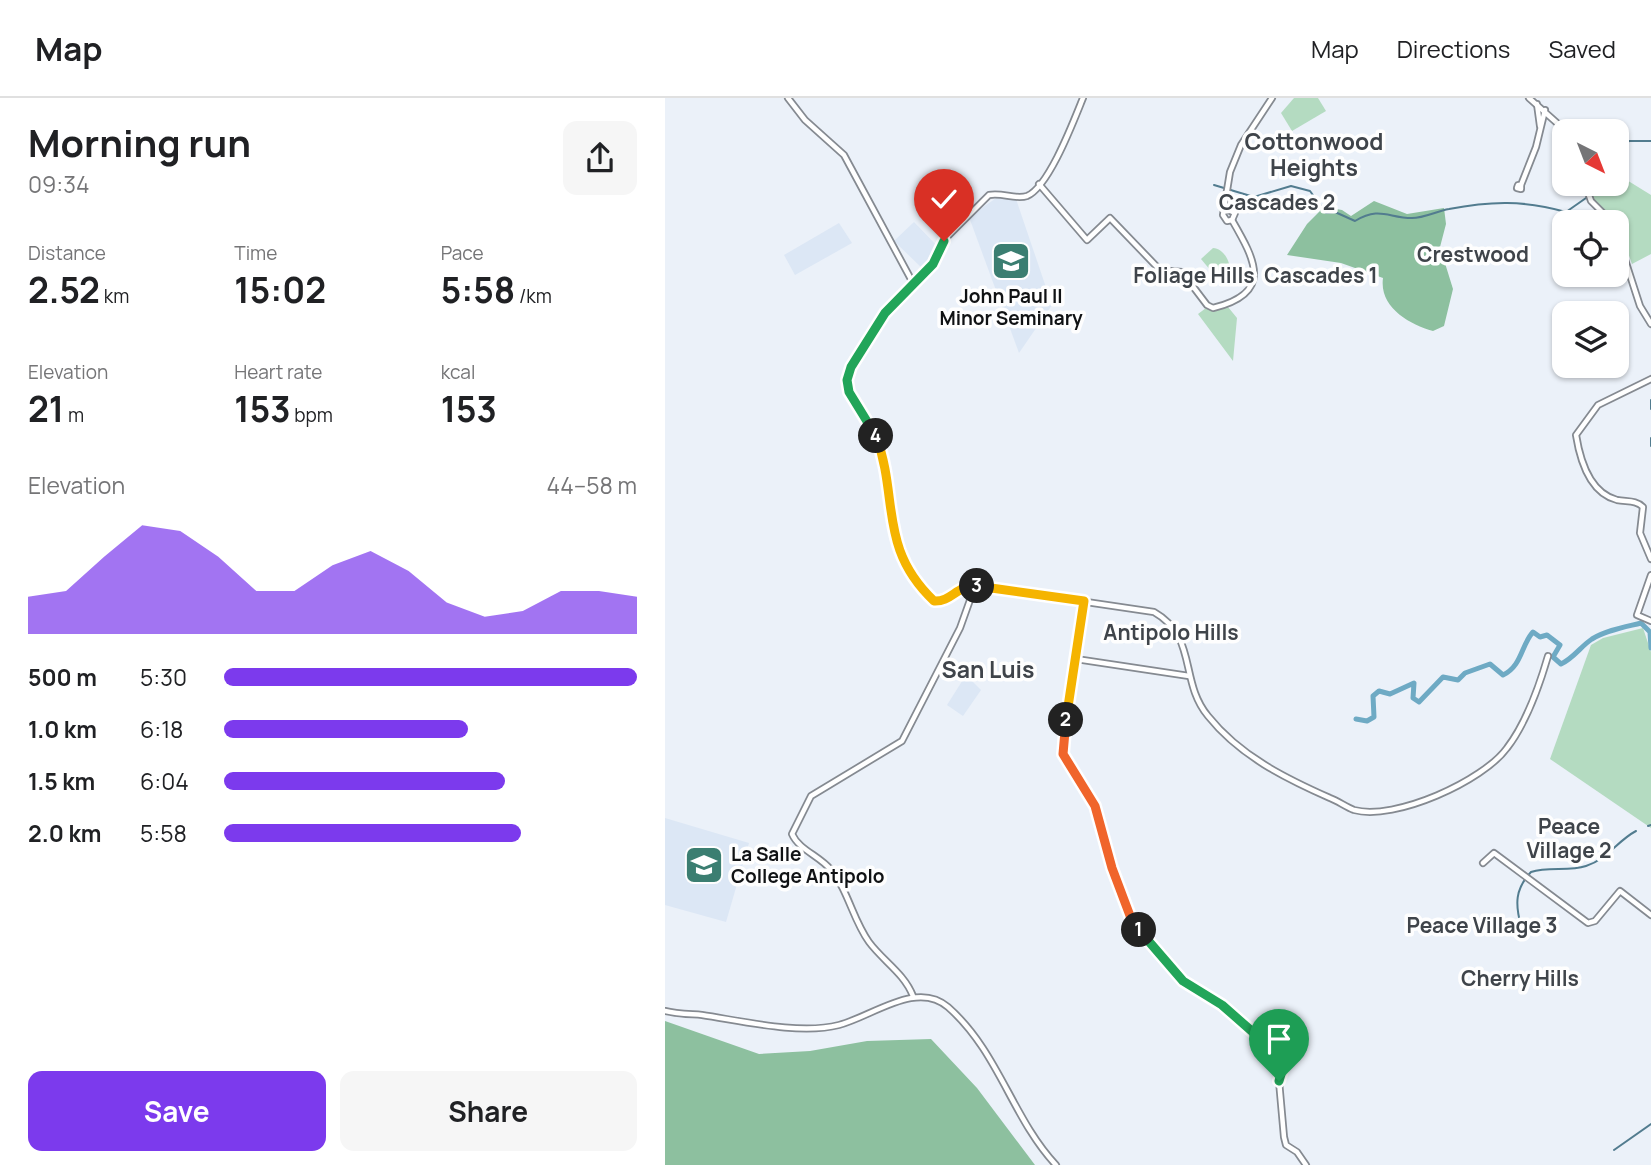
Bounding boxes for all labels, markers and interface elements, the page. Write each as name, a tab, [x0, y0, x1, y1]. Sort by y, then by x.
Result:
text: Map	[35, 26, 103, 71]
text: Map	[1311, 32, 1359, 65]
text: Directions	[1397, 32, 1510, 65]
text: Saved	[1548, 32, 1616, 65]
text: Morning run	[28, 116, 251, 168]
north arrow	[1552, 119, 1629, 196]
map controls	[1552, 119, 1629, 378]
button: share	[563, 121, 637, 195]
district label: Cottonwood Heights	[1245, 125, 1383, 183]
text: 09:34	[28, 168, 89, 200]
pin	[914, 169, 974, 241]
icon: check	[925, 180, 963, 218]
district label: Cascades 2	[1219, 188, 1335, 216]
button: locate	[1552, 210, 1629, 287]
text: Distance	[28, 240, 106, 266]
text: Time	[234, 240, 277, 266]
text: Pace	[441, 240, 484, 266]
school or university icon: John Paul II Minor Seminary	[990, 240, 1032, 282]
district label: Crestwood	[1417, 240, 1529, 268]
district label: Foliage Hills	[1133, 261, 1255, 289]
district label: Cascades 1	[1264, 261, 1378, 289]
text: 2.52	[28, 266, 100, 314]
text: 15:02	[234, 266, 326, 314]
text: 5:58	[441, 266, 515, 314]
text: km	[100, 283, 129, 309]
text: /km	[515, 283, 552, 309]
place label: John Paul II Minor Seminary	[939, 283, 1083, 331]
button: layers	[1552, 301, 1629, 378]
text: Elevation	[28, 359, 108, 385]
text: Heart rate	[234, 359, 322, 385]
text: kcal	[441, 359, 475, 385]
text: 21	[28, 385, 64, 433]
text: 153	[234, 385, 291, 433]
text: 153	[441, 385, 497, 433]
text: m	[64, 402, 84, 428]
text: bpm	[291, 402, 333, 428]
pin: 4	[859, 418, 893, 454]
text: 4	[870, 422, 881, 448]
text: Elevation	[28, 469, 125, 501]
text: 44–58 m	[546, 469, 637, 501]
pin: 3	[959, 568, 995, 603]
text: 3	[971, 572, 982, 598]
district label: Antipolo Hills	[1103, 618, 1239, 646]
district label: San Luis	[942, 653, 1034, 685]
text: 500 m	[28, 661, 97, 693]
text: 5:30	[140, 661, 187, 693]
pin: 2	[1049, 702, 1083, 738]
text: 2	[1060, 706, 1071, 732]
text: 1.0 km	[28, 713, 97, 745]
text: 6:18	[140, 713, 183, 745]
text: 1.5 km	[28, 765, 95, 797]
text: 6:04	[140, 765, 189, 797]
district label: Peace Village 2	[1526, 812, 1612, 864]
text: 2.0 km	[28, 817, 101, 849]
text: 5:58	[140, 817, 187, 849]
place label: La Salle College Antipolo	[731, 841, 885, 889]
school or university icon: La Salle College Antipolo	[683, 844, 725, 886]
district label: Peace Village 3	[1406, 911, 1558, 939]
pin: 1	[1121, 912, 1156, 948]
text: 1	[1134, 916, 1143, 942]
district label: Cherry Hills	[1461, 964, 1579, 992]
pin	[1249, 1009, 1309, 1081]
icon: arrive	[1260, 1020, 1298, 1058]
button: Save	[28, 1071, 326, 1151]
button: Share	[340, 1071, 637, 1151]

